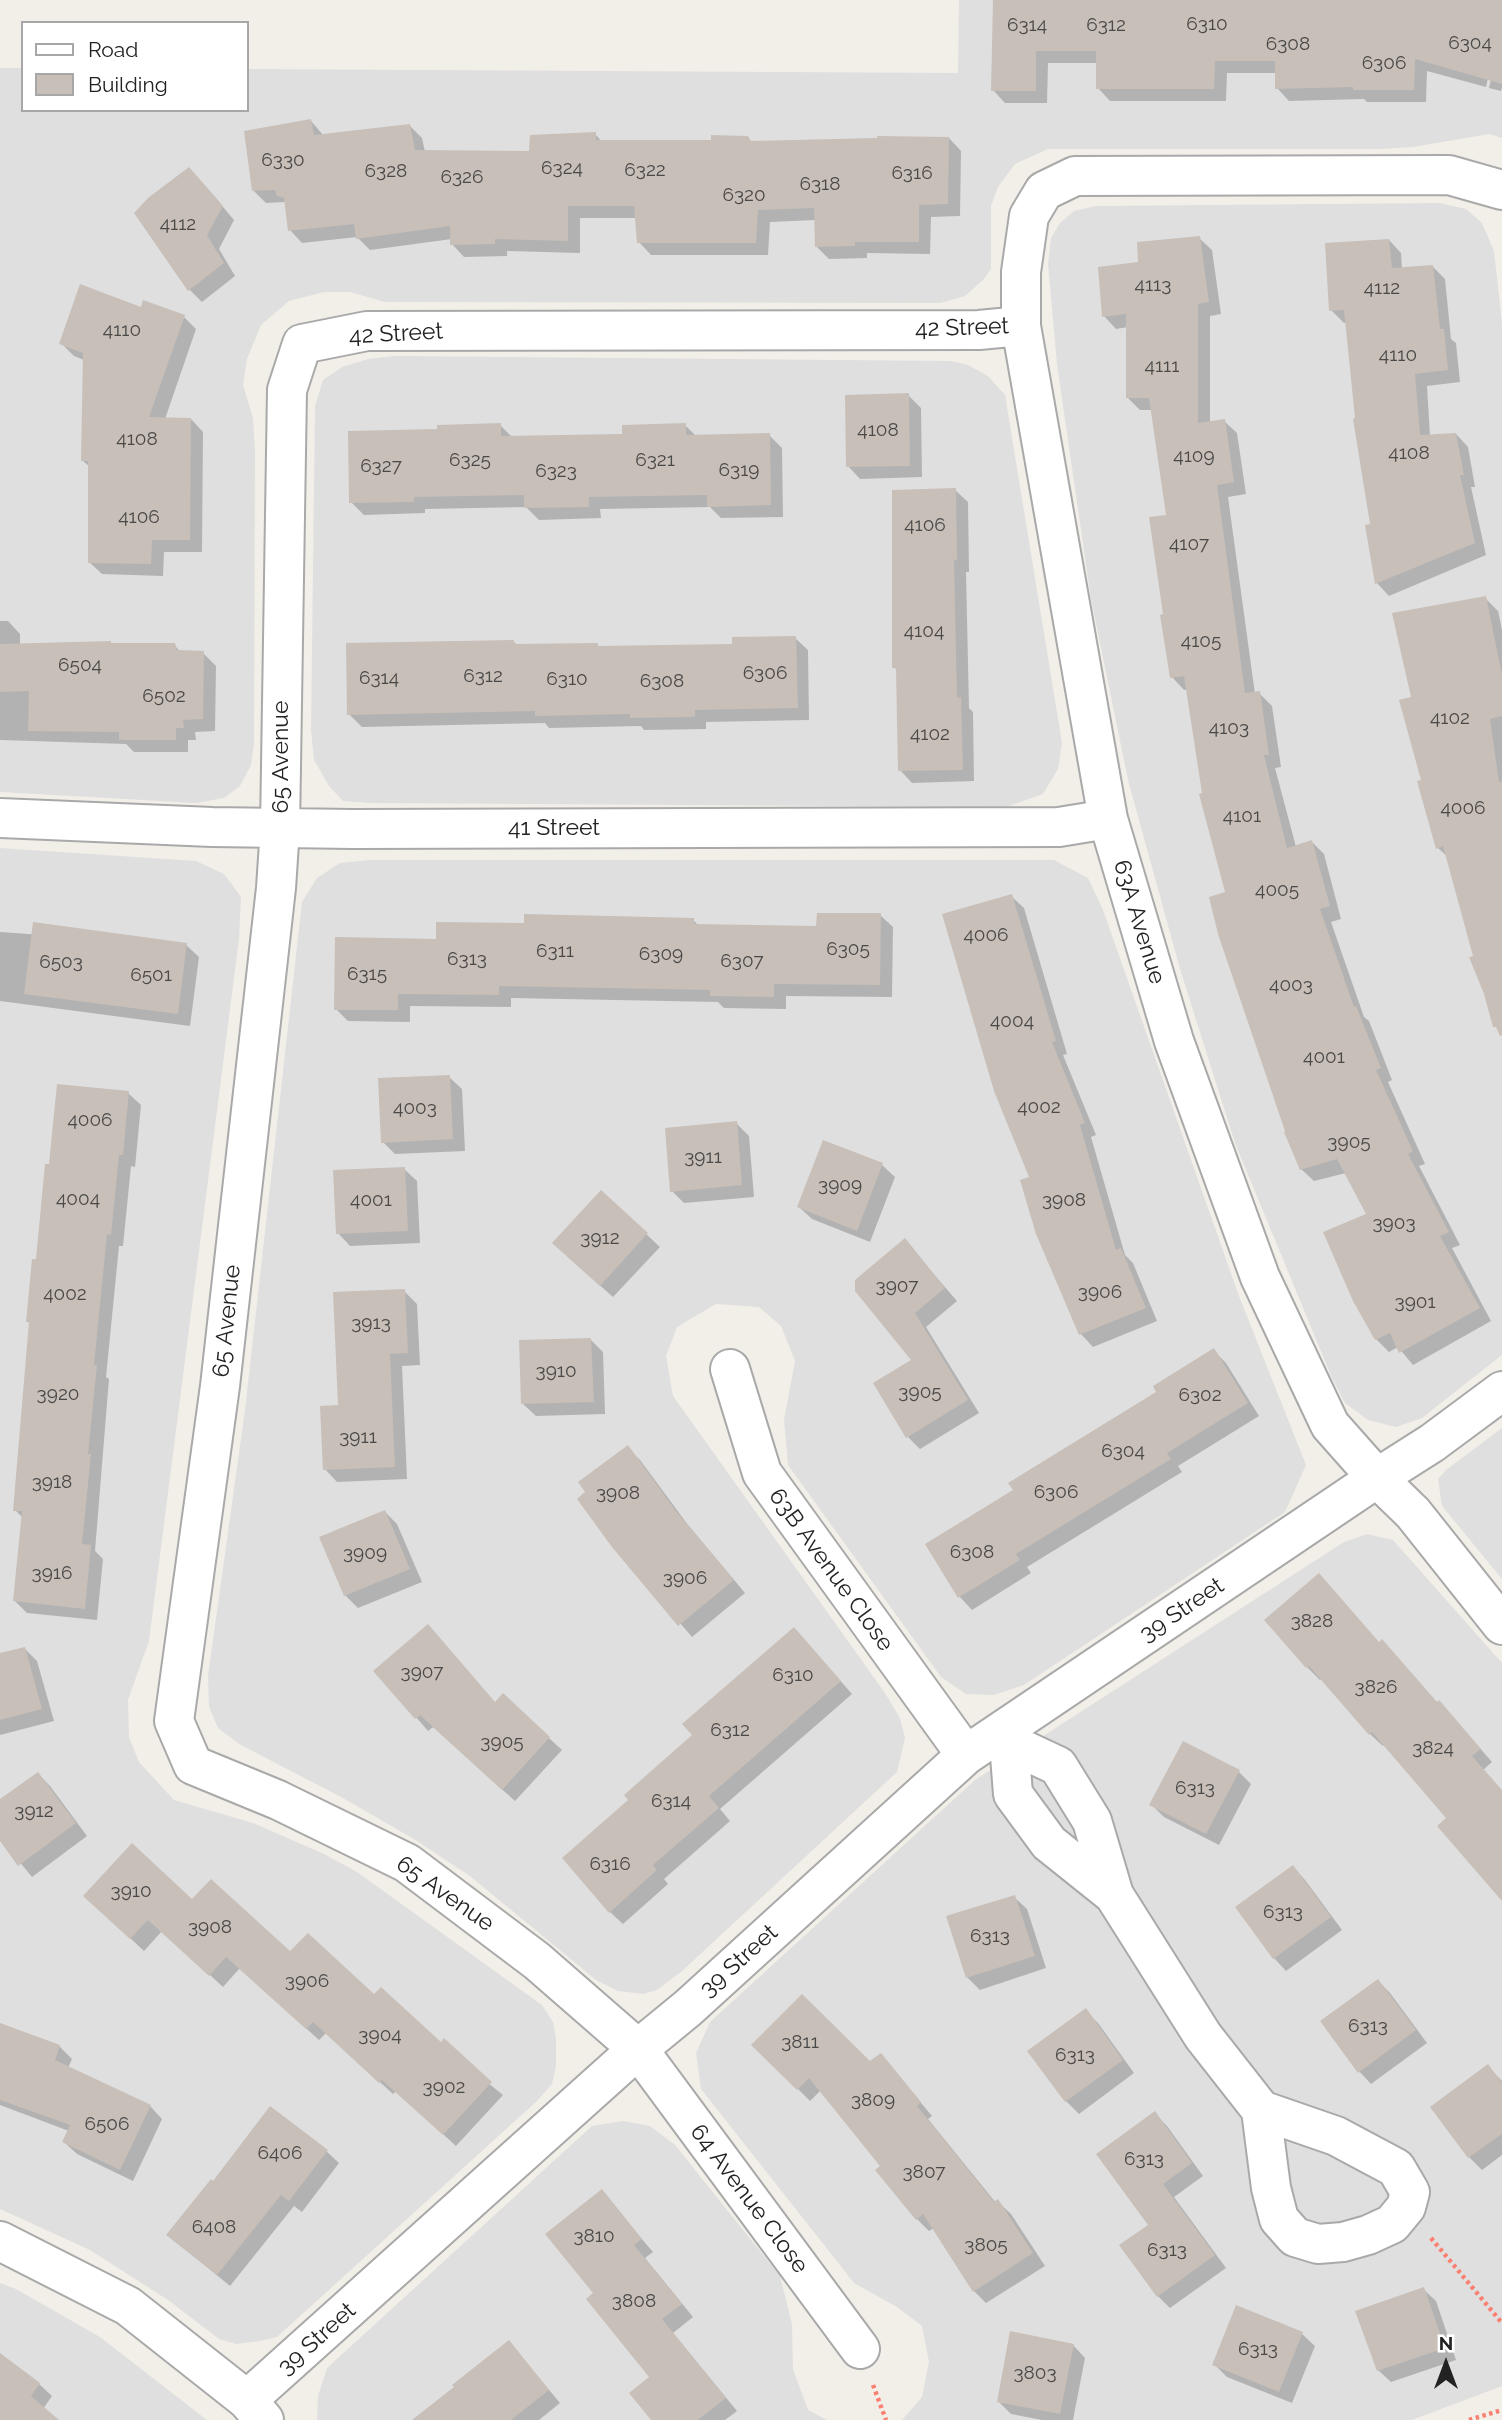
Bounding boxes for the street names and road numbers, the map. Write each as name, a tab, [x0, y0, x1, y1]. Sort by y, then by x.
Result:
street label: 42 Street	[914, 313, 1010, 343]
street label: 42 Street	[348, 318, 444, 350]
street label: 65 Avenue	[267, 701, 295, 813]
street label: 41 Street	[508, 814, 600, 842]
street label: 63A Avenue	[1107, 857, 1171, 987]
street label: 65 Avenue	[207, 1263, 247, 1379]
street label: 63B Avenue Close	[763, 1483, 899, 1657]
street label: 39 Street	[1135, 1572, 1229, 1648]
street label: 65 Avenue	[391, 1850, 499, 1938]
street label: 39 Street	[694, 1919, 784, 2003]
street label: 64 Avenue Close	[684, 2119, 814, 2279]
street label: 39 Street	[272, 2297, 362, 2381]

